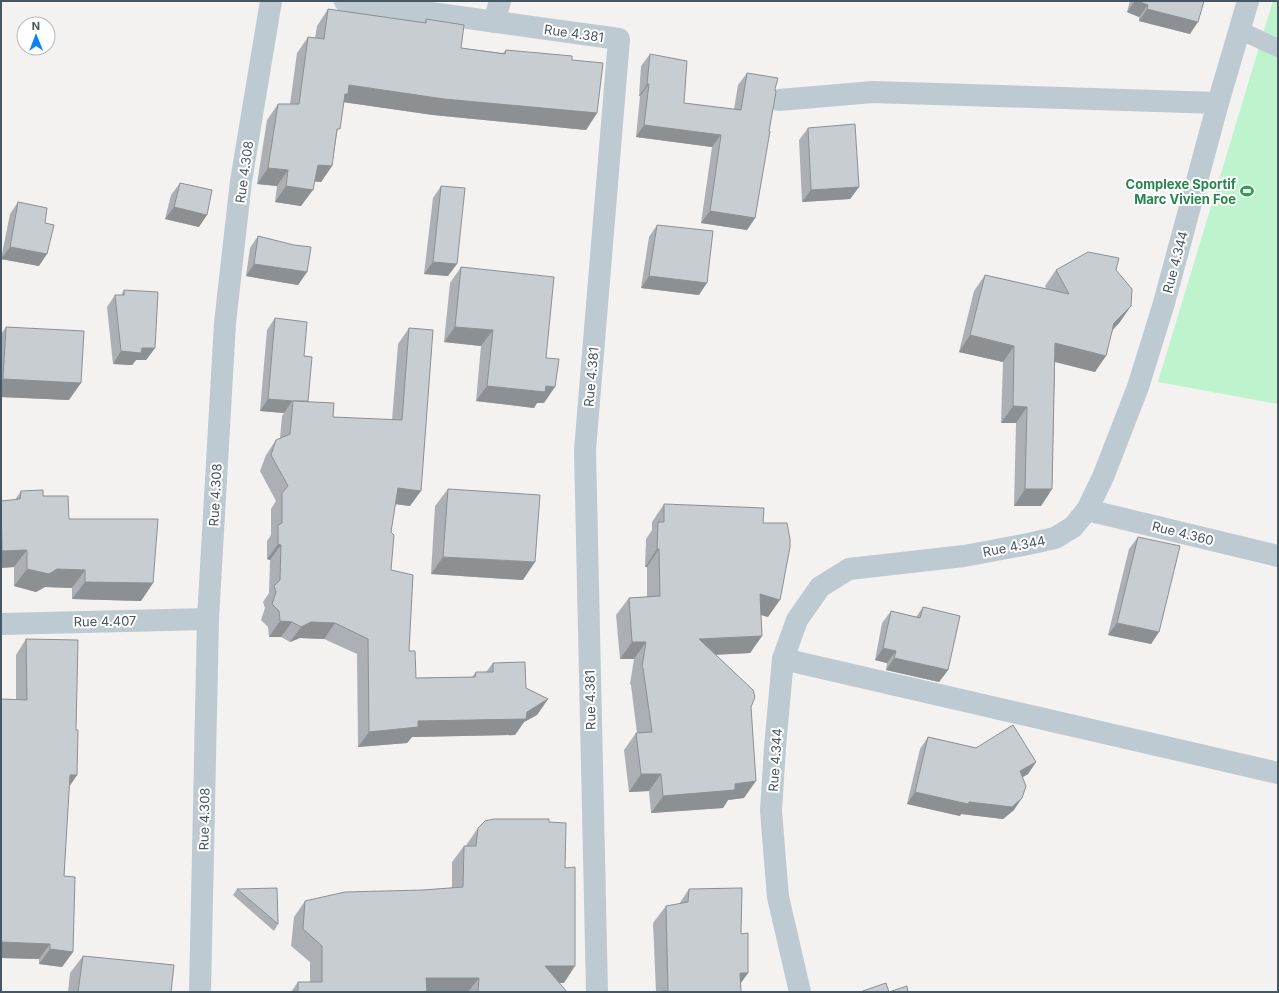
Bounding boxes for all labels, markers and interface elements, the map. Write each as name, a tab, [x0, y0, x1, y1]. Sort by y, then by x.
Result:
north arrow	[16, 16, 56, 56]
text: N	[32, 19, 40, 33]
street label: Rue 4.381	[543, 21, 605, 45]
street label: Rue 4.308	[232, 140, 256, 204]
place label: Complexe Sportif Marc Vivien Foe	[1126, 176, 1237, 207]
sports icon: Complexe Sportif Marc Vivien Foe	[1239, 183, 1255, 199]
street label: Rue 4.344	[1159, 229, 1191, 295]
street label: Rue 4.381	[580, 346, 602, 408]
street label: Rue 4.308	[205, 463, 225, 527]
street label: Rue 4.360	[1151, 518, 1215, 548]
street label: Rue 4.344	[981, 532, 1047, 560]
street label: Rue 4.407	[74, 612, 136, 630]
street label: Rue 4.381	[581, 670, 599, 730]
street label: Rue 4.344	[765, 728, 785, 792]
street label: Rue 4.308	[195, 787, 213, 851]

